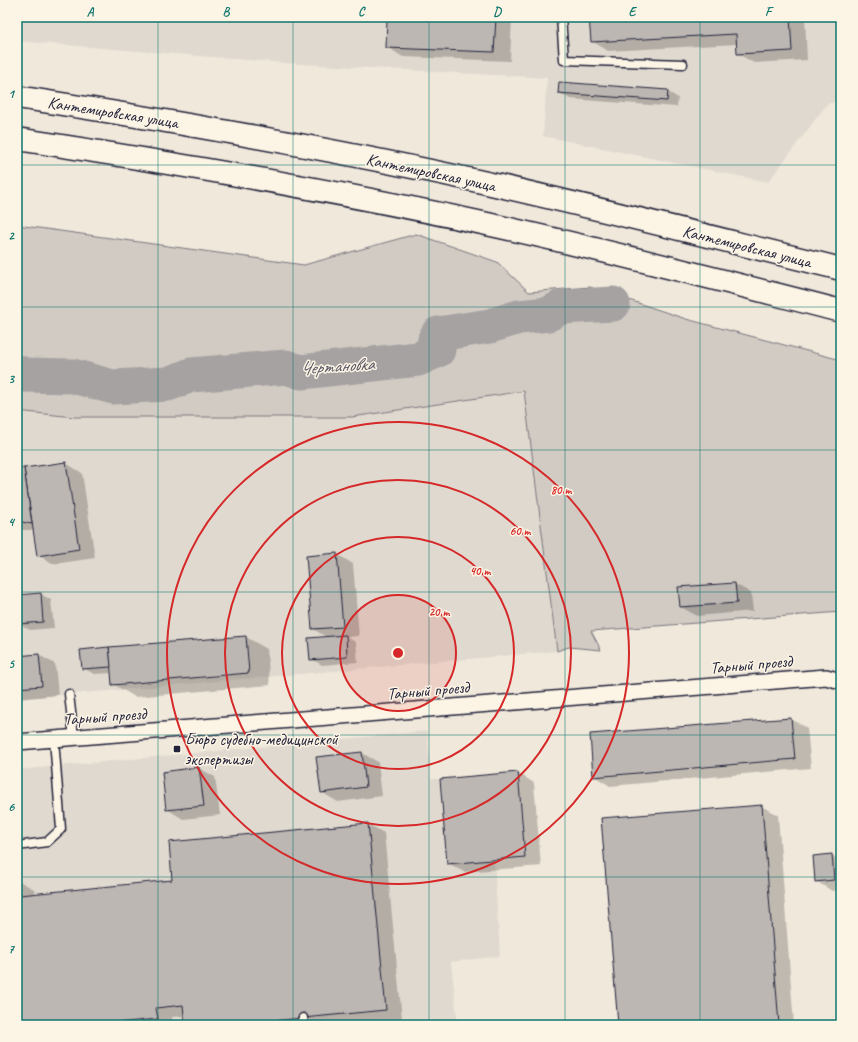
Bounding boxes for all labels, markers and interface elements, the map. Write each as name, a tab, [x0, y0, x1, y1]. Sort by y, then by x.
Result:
text: A	[87, 4, 95, 20]
text: B	[223, 4, 231, 20]
text: C	[358, 4, 366, 20]
text: D	[493, 4, 502, 20]
text: E	[629, 4, 638, 20]
text: F	[765, 4, 774, 20]
text: 1	[8, 86, 16, 102]
street label: Кантемировская улица	[46, 92, 182, 133]
street label: Кантемировская улица	[364, 149, 499, 197]
street label: Кантемировская улица	[680, 220, 815, 273]
text: 2	[8, 228, 15, 244]
water label: Чертановка	[299, 352, 377, 380]
text: 3	[8, 371, 15, 387]
text: 80 m	[551, 482, 572, 498]
text: 4	[8, 514, 16, 530]
text: 60 m	[510, 523, 532, 539]
text: 40 m	[470, 563, 491, 579]
text: 20 m	[429, 604, 450, 620]
centre of rings	[391, 646, 405, 660]
street label: Тарный проезд	[709, 650, 795, 679]
text: 5	[8, 656, 15, 672]
street label: Тарный проезд	[386, 676, 472, 705]
street label: Тарный проезд	[63, 703, 149, 730]
place label: Бюро судебно-медицинской экспертизы	[185, 729, 339, 770]
marker: Бюро судебно-медицинской экспертизы	[172, 744, 182, 754]
text: 6	[8, 799, 15, 815]
text: 7	[8, 941, 15, 957]

